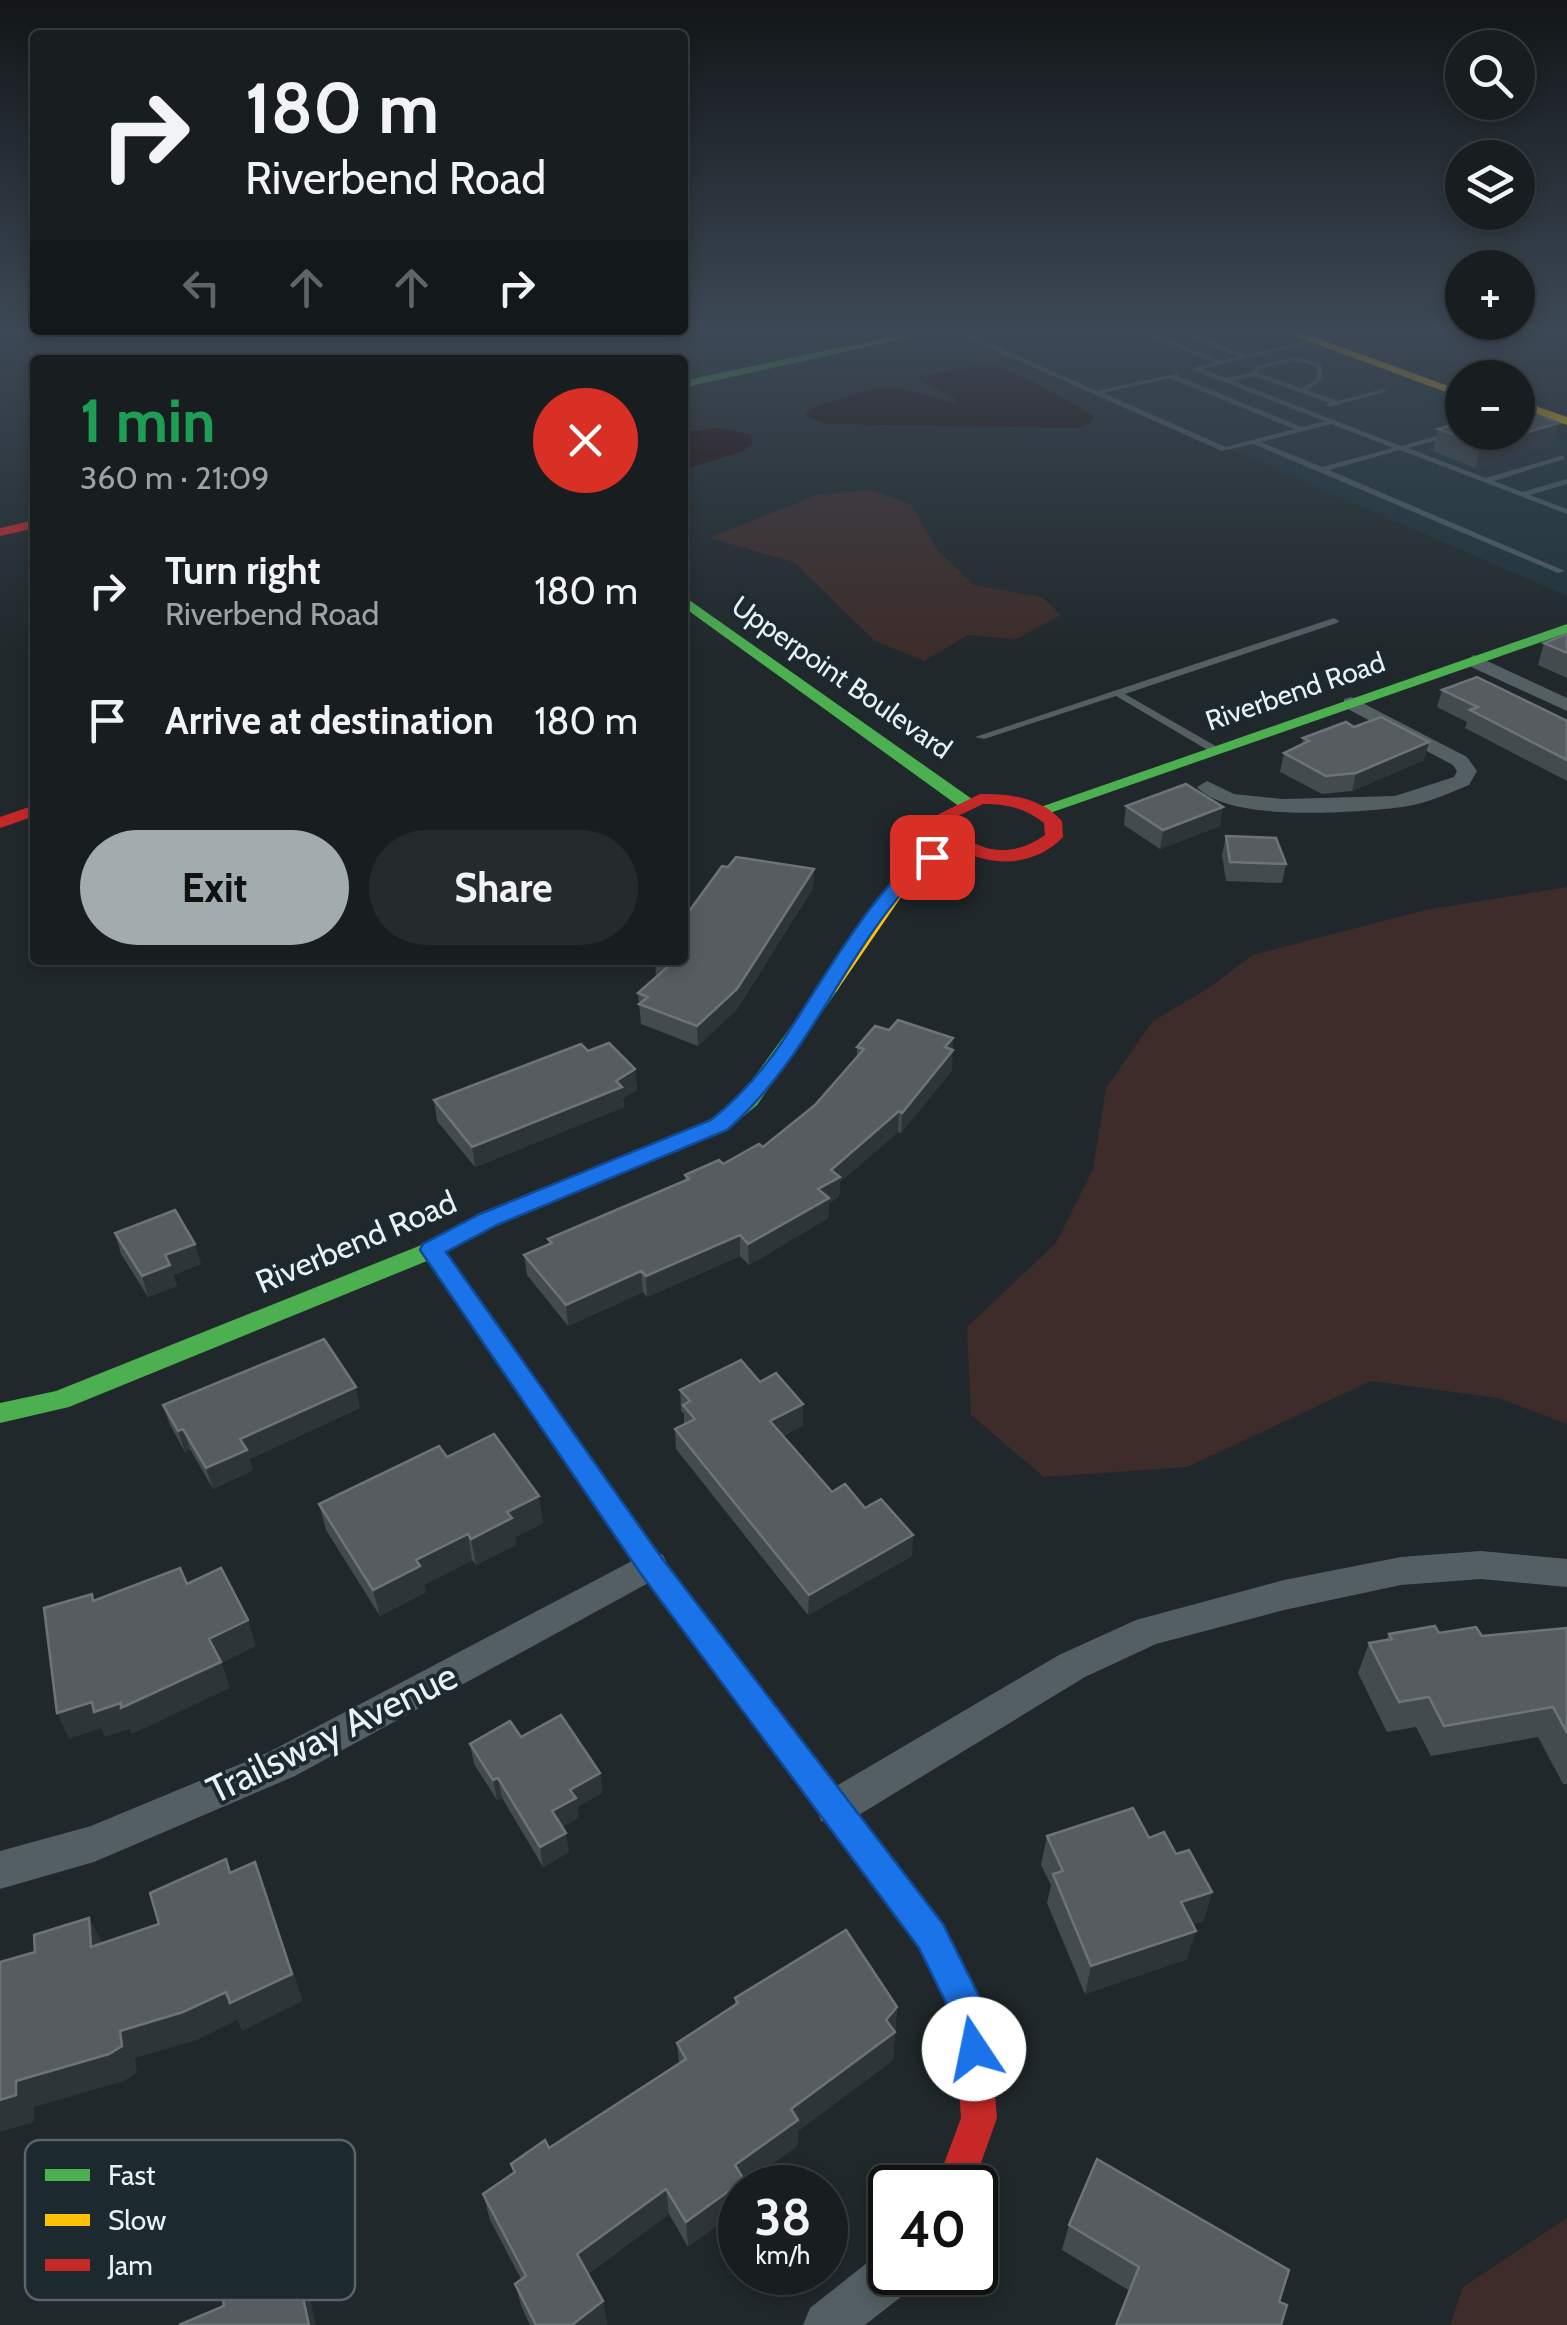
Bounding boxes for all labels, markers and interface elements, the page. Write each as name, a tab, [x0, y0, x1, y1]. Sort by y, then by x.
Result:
map controls	[1445, 30, 1535, 450]
button: search	[1445, 30, 1535, 120]
text: 180 m	[245, 65, 439, 151]
icon: right	[80, 70, 210, 200]
button: layers	[1445, 140, 1535, 230]
text: Riverbend Road	[245, 151, 546, 205]
button: +	[1445, 250, 1535, 340]
icon: left	[174, 260, 229, 315]
icon: ahead	[279, 260, 334, 315]
icon: ahead	[384, 260, 439, 315]
icon: right	[489, 260, 544, 315]
button: −	[1445, 360, 1535, 450]
text: 1 min	[80, 384, 215, 457]
button: close	[533, 388, 638, 493]
text: 360 m · 21:09	[80, 458, 269, 497]
text: Turn right	[165, 547, 321, 594]
icon: right	[80, 563, 135, 618]
text: 180 m	[534, 567, 638, 614]
street label: Upperpoint Boulevard	[725, 588, 959, 766]
text: Riverbend Road	[165, 594, 379, 633]
street label: Riverbend Road	[1201, 644, 1389, 738]
icon: arrive	[80, 693, 135, 748]
text: Arrive at destination	[165, 697, 494, 744]
text: 180 m	[534, 697, 638, 744]
pin	[890, 815, 975, 900]
button: Exit	[80, 830, 349, 945]
button: Share	[369, 830, 638, 945]
icon: arrive	[905, 830, 960, 885]
street label: Riverbend Road	[250, 1182, 462, 1301]
street label: Trailsway Avenue	[199, 1652, 465, 1813]
position arrow	[922, 1997, 1026, 2101]
legend	[25, 2140, 355, 2300]
text: Fast	[108, 2158, 156, 2192]
speed limit sign: 40	[868, 2165, 998, 2295]
text: 38	[754, 2187, 812, 2248]
text: Slow	[108, 2203, 166, 2237]
text: km/h	[756, 2240, 810, 2270]
text: Jam	[107, 2248, 153, 2282]

